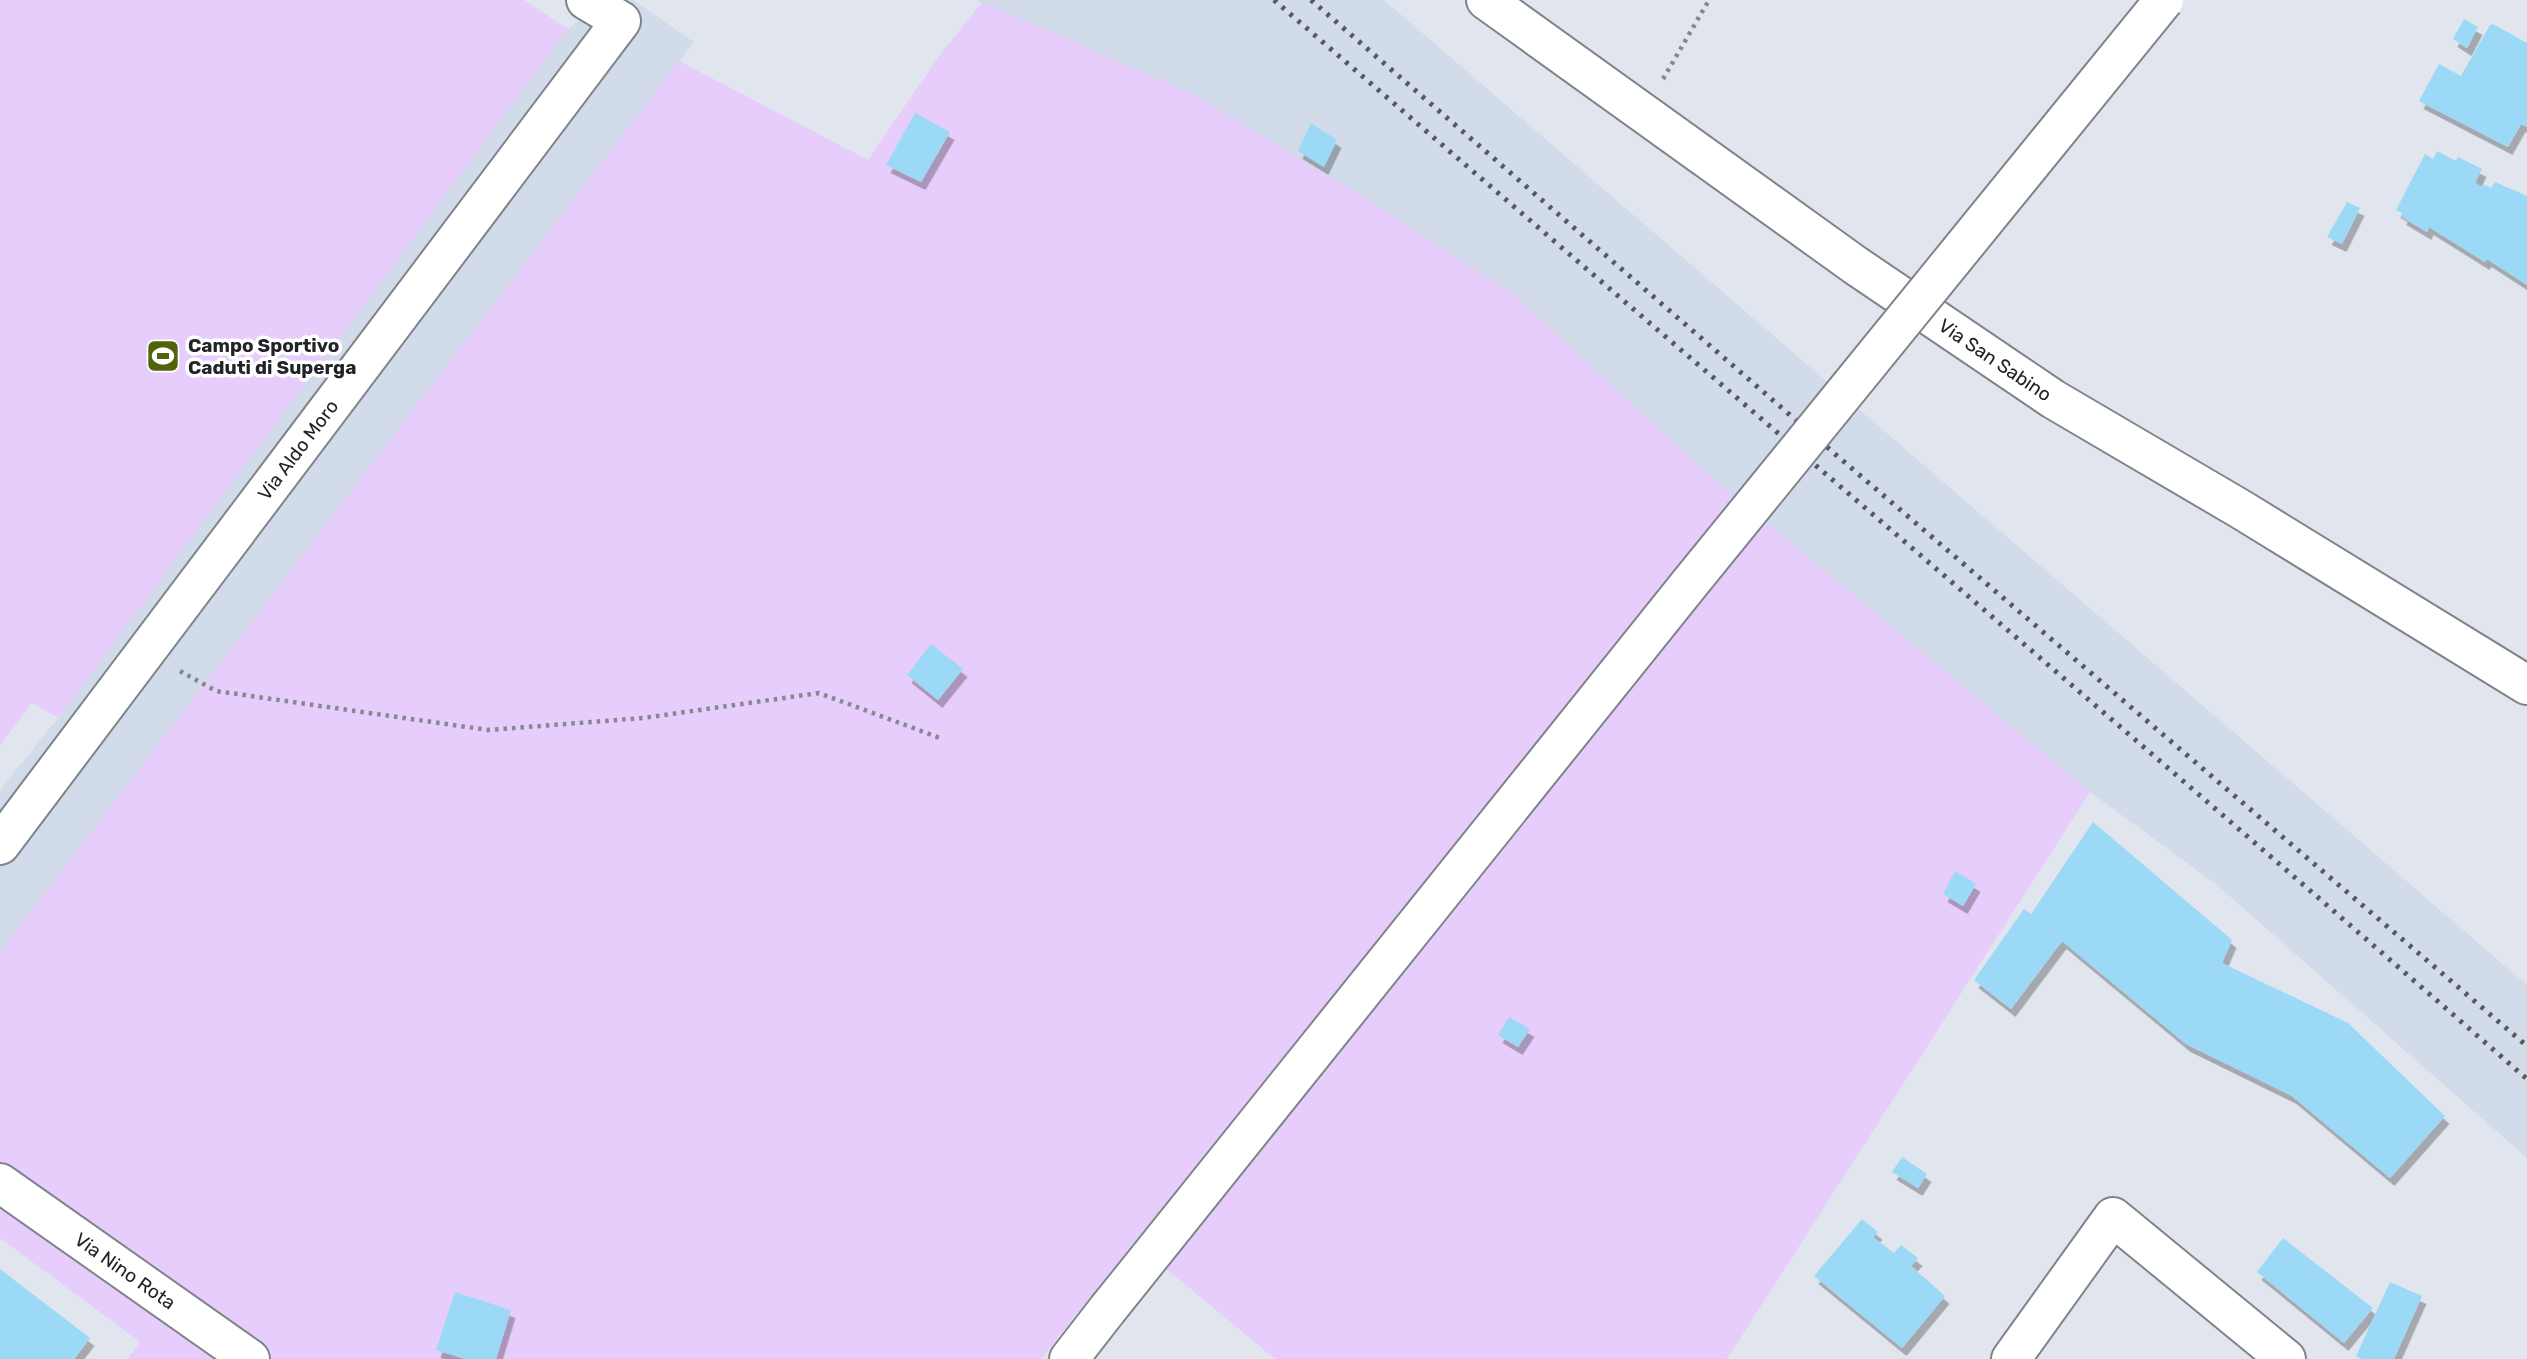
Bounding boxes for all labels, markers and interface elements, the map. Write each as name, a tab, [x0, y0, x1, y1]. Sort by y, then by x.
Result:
street label: Via San Sabino	[1934, 314, 2056, 406]
place label: Campo Sportivo Caduti di Superga	[188, 334, 356, 379]
sports icon: Campo Sportivo Caduti di Superga	[144, 337, 182, 375]
street label: Via Aldo Moro	[253, 395, 343, 505]
street label: Via Nino Rota	[70, 1228, 180, 1314]

